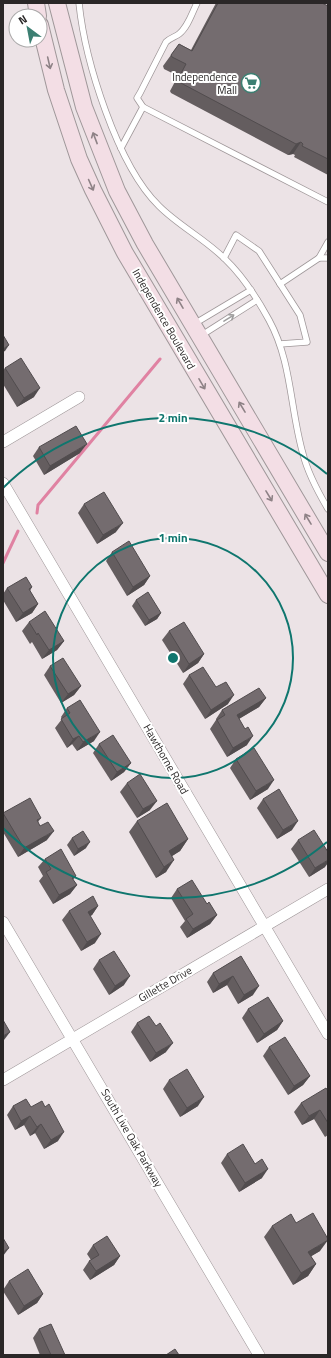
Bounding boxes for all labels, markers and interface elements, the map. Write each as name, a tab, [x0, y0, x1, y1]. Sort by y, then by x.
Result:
north arrow	[8, 8, 48, 48]
text: N	[15, 11, 30, 28]
one-way arrow	[45, 56, 53, 69]
place label: Independence Mall	[172, 69, 237, 98]
supermarket icon: Independence Mall	[240, 72, 262, 94]
one-way arrow	[90, 133, 98, 145]
one-way arrow	[88, 179, 95, 191]
street label: Independence Boulevard	[129, 266, 199, 372]
one-way arrow	[176, 297, 184, 309]
one-way arrow	[223, 314, 235, 322]
one-way arrow	[199, 378, 207, 390]
one-way arrow	[238, 402, 246, 413]
text: 2 min	[158, 408, 188, 427]
one-way arrow	[265, 490, 273, 502]
one-way arrow	[304, 513, 312, 525]
text: 1 min	[158, 528, 188, 547]
centre of rings	[166, 651, 180, 665]
street label: Hawthorne Road	[139, 721, 193, 797]
street label: Gillette Drive	[135, 962, 195, 1006]
street label: South Live Oak Parkway	[97, 1086, 167, 1191]

